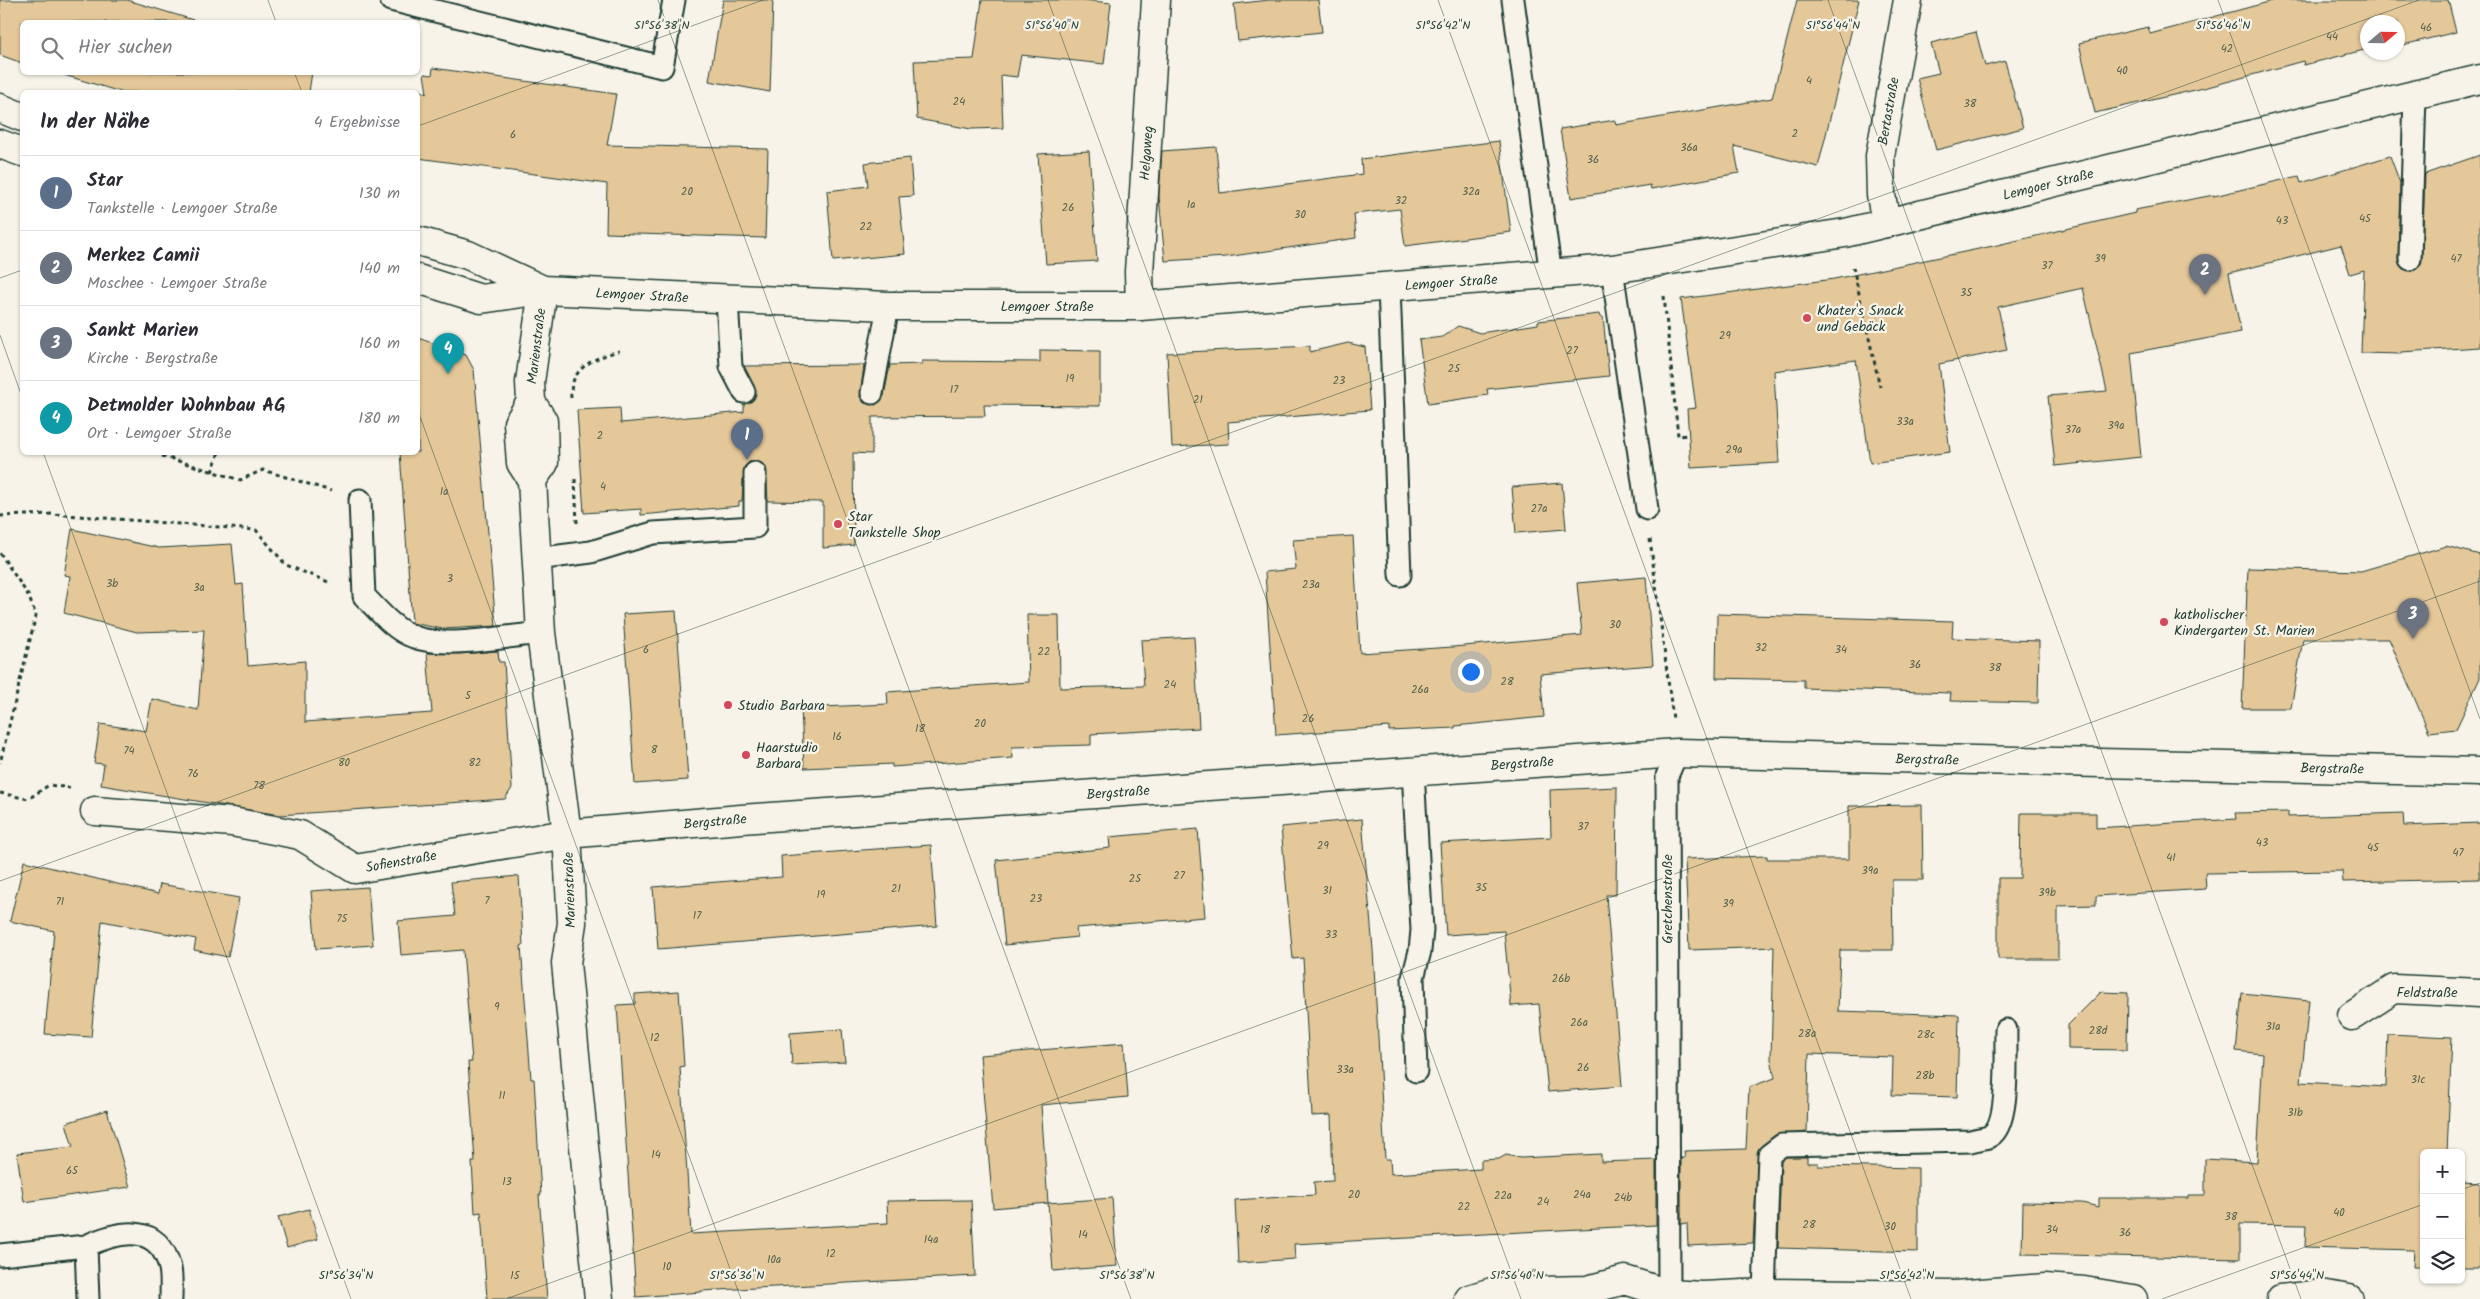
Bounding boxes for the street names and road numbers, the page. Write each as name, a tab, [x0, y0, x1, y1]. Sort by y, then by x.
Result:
street label: Bertastraße	[1872, 75, 1906, 147]
street label: Helgaweg	[1134, 125, 1160, 181]
street label: Lemgoer Straße	[2000, 163, 2097, 207]
street label: Lemgoer Straße	[1404, 269, 1499, 297]
street label: Lemgoer Straße	[595, 283, 690, 309]
street label: Lemgoer Straße	[1000, 296, 1094, 318]
street label: Marienstraße	[521, 306, 553, 385]
street label: Bergstraße	[1895, 748, 1960, 772]
street label: Bergstraße	[1490, 751, 1555, 777]
street label: Bergstraße	[2300, 757, 2365, 781]
street label: Bergstraße	[1086, 780, 1151, 806]
street label: Bergstraße	[682, 808, 748, 836]
street label: Sofienstraße	[364, 845, 439, 879]
street label: Marienstraße	[558, 851, 582, 929]
street label: Gretchenstraße	[1657, 854, 1679, 944]
street label: Feldstraße	[2396, 982, 2458, 1004]

